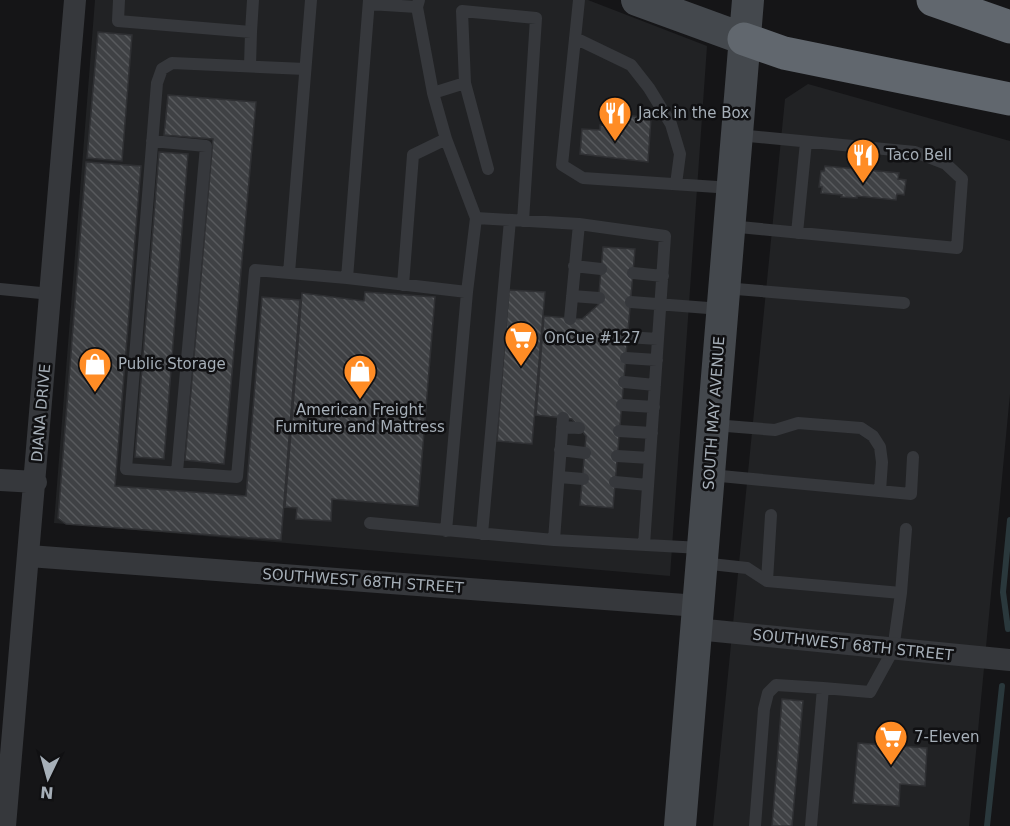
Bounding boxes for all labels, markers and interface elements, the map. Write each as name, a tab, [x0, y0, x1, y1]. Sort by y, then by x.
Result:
restaurant icon: Jack in the Box	[597, 95, 633, 142]
place label: Jack in the Box	[637, 104, 749, 122]
restaurant icon: Taco Bell	[845, 137, 881, 184]
place label: Taco Bell	[885, 146, 952, 164]
supermarket icon: OnCue #127	[503, 320, 539, 367]
place label: OnCue #127	[544, 329, 641, 347]
street label: SOUTH MAY AVENUE	[700, 335, 728, 491]
shop icon: Public Storage	[77, 346, 113, 393]
shop icon: American Freight Furniture and Mattress	[342, 353, 378, 400]
place label: Public Storage	[118, 355, 226, 373]
street label: DIANA DRIVE	[28, 363, 54, 463]
place label: American Freight Furniture and Mattress	[275, 401, 445, 436]
street label: SOUTHWEST 68TH STREET	[262, 565, 465, 597]
street label: SOUTHWEST 68TH STREET	[752, 625, 955, 665]
supermarket icon: 7-Eleven	[873, 719, 909, 766]
place label: 7-Eleven	[914, 728, 979, 746]
north arrow	[18, 748, 78, 808]
text: N	[39, 782, 54, 802]

